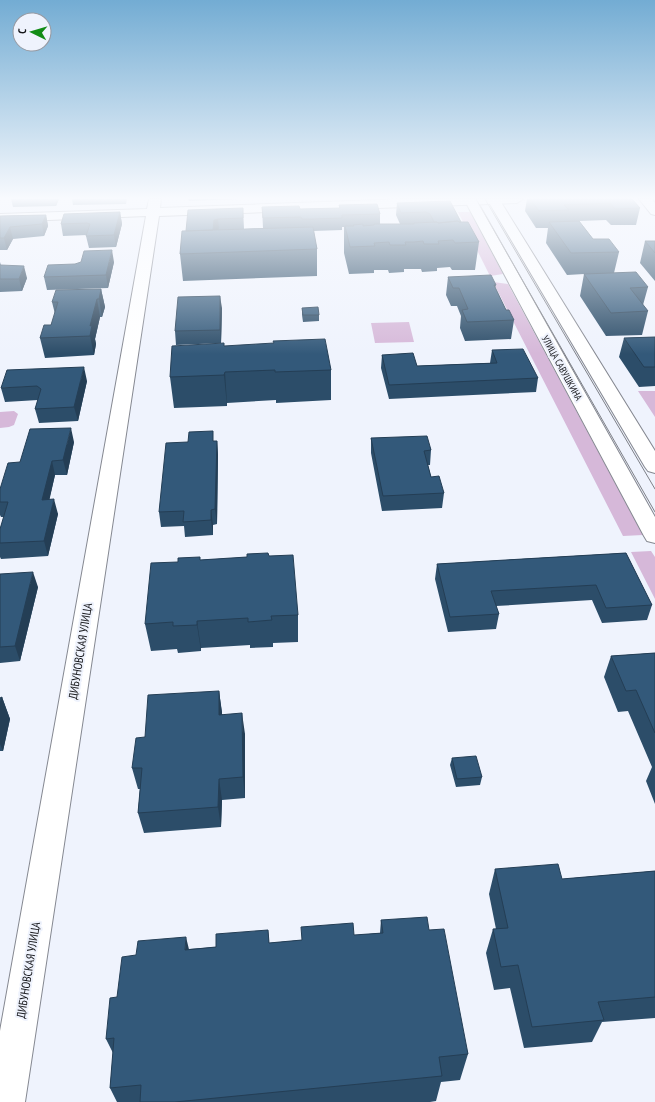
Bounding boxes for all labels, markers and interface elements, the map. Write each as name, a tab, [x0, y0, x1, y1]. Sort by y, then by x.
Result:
north arrow	[12, 12, 52, 52]
text: С	[15, 28, 29, 34]
street label: УЛИЦА САВУШКИНА	[539, 333, 585, 403]
street label: ДИБУНОВСКАЯ УЛИЦА	[65, 601, 95, 700]
street label: ДИБУНОВСКАЯ УЛИЦА	[13, 920, 43, 1019]

